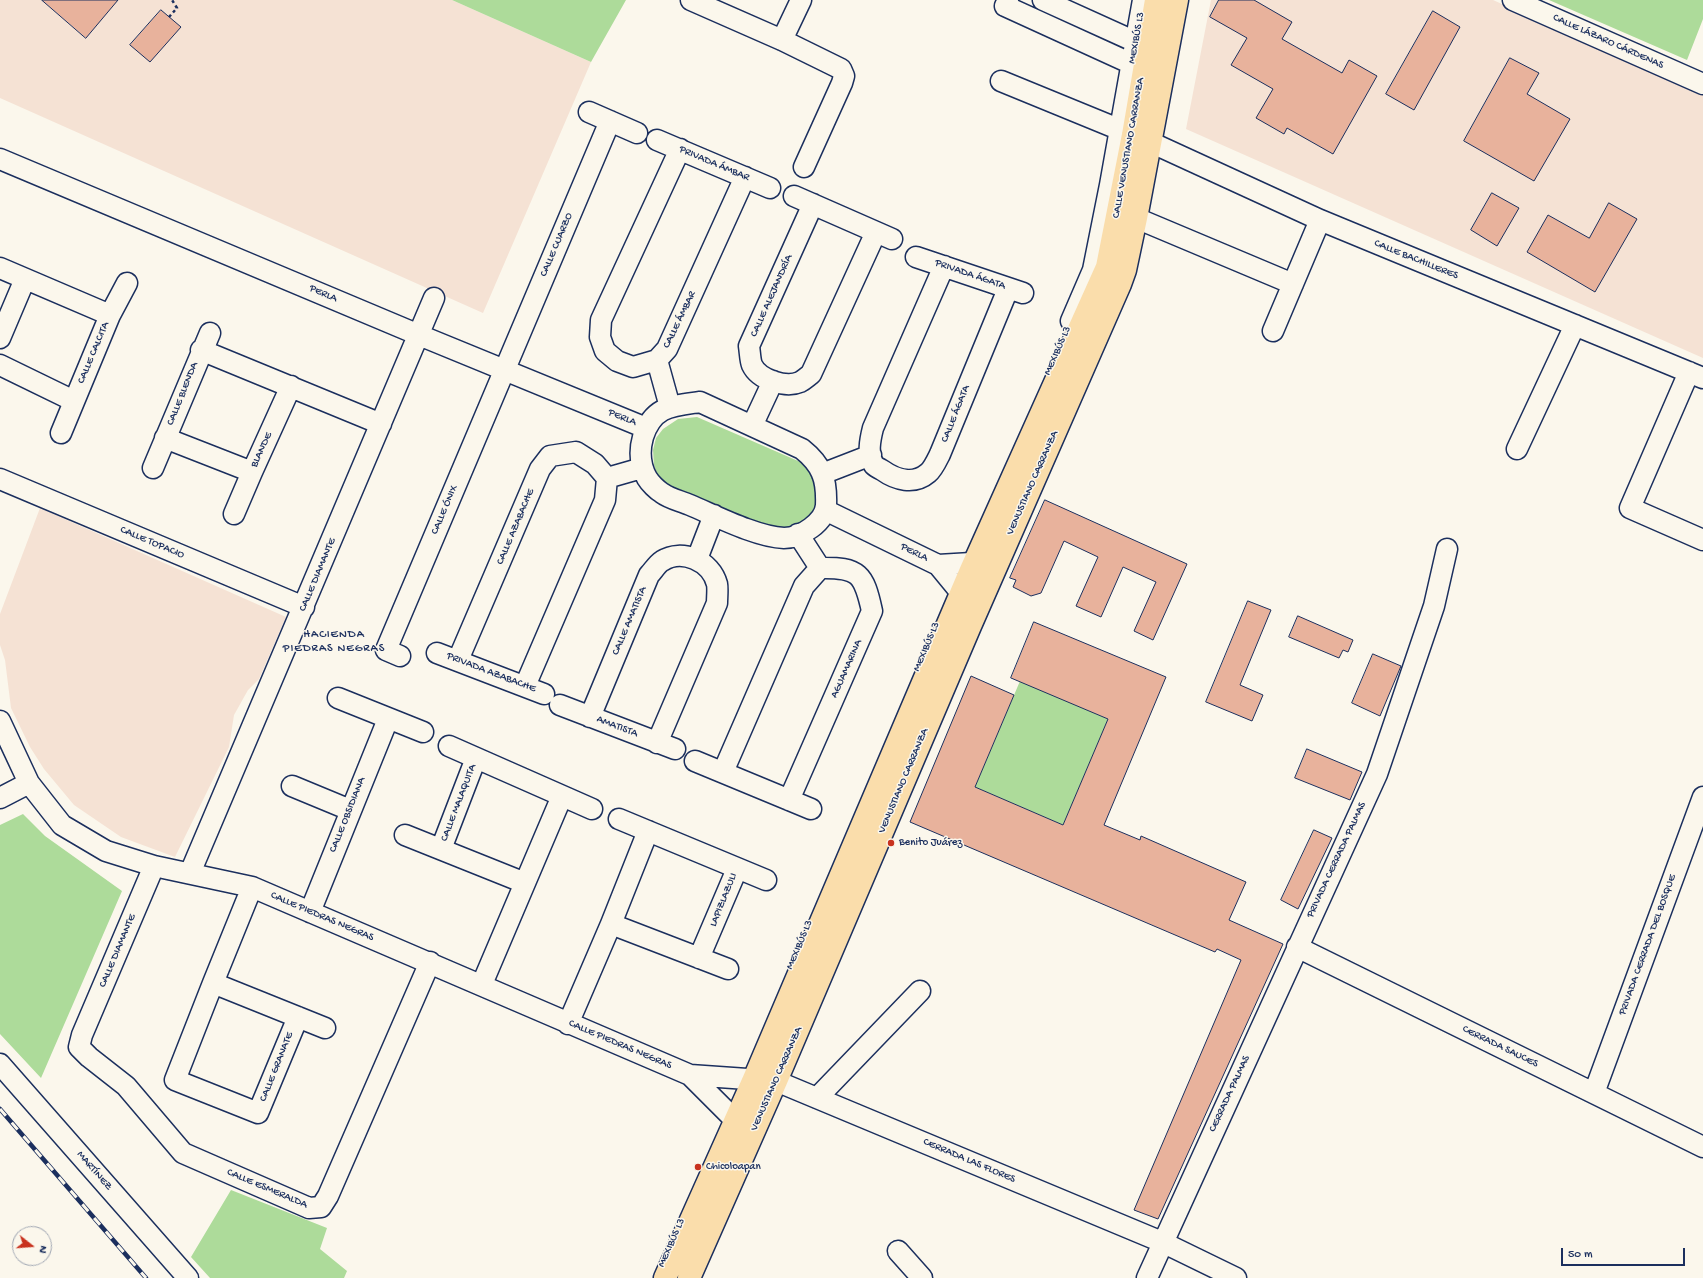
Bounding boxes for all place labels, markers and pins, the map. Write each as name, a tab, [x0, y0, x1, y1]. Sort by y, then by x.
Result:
place label: Benito Juárez	[899, 836, 962, 850]
marker: Benito Juárez	[886, 838, 896, 848]
place label: Chicoloapan	[706, 1160, 761, 1174]
marker: Chicoloapan	[693, 1162, 703, 1172]

